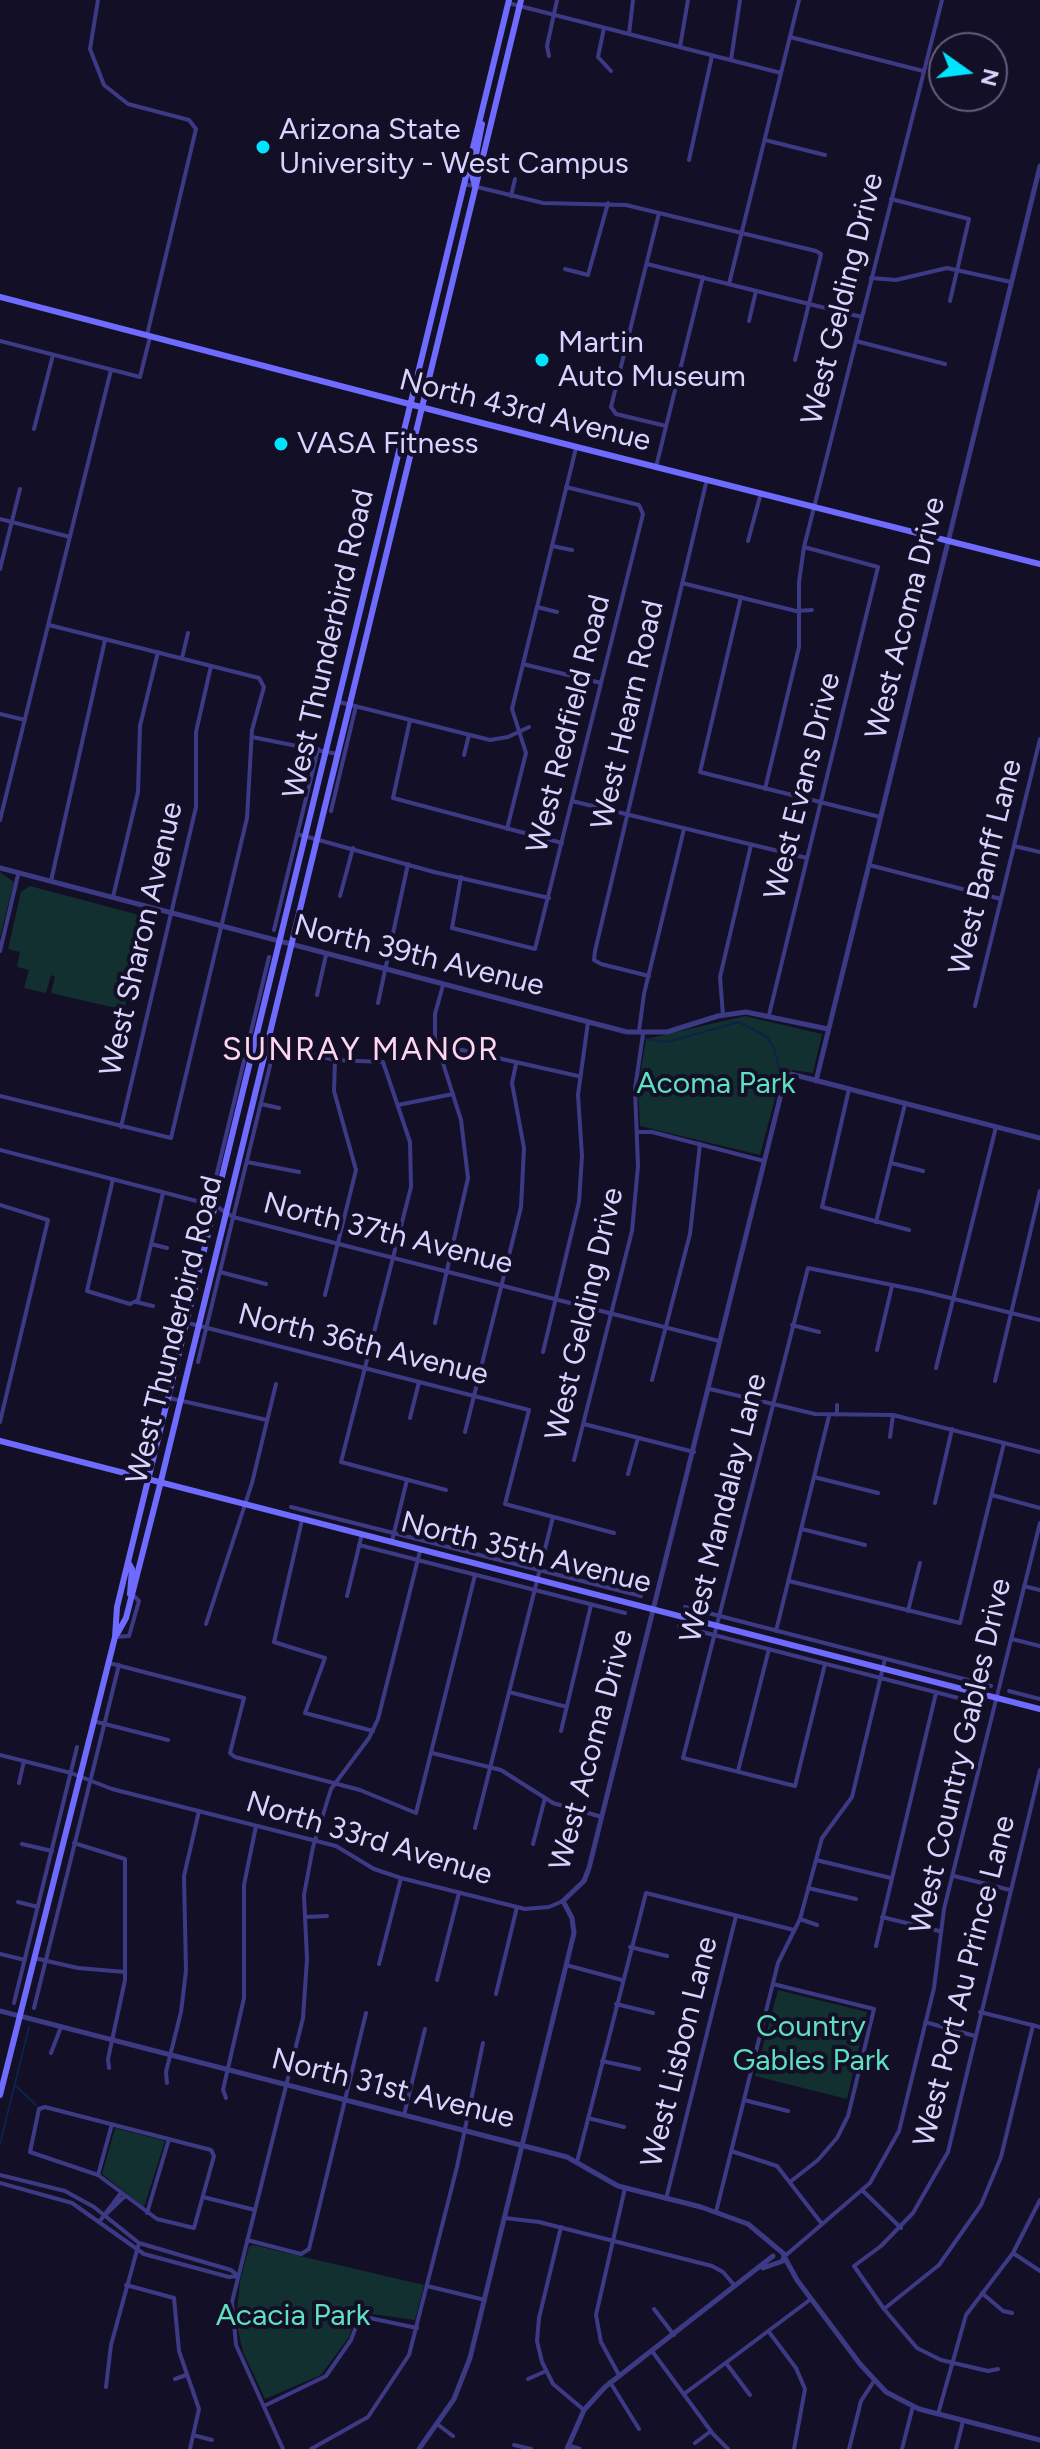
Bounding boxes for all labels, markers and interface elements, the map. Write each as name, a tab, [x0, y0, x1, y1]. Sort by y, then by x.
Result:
north arrow	[928, 32, 1008, 112]
text: N	[975, 66, 1005, 89]
place label: Arizona State University - West Campus	[279, 112, 629, 182]
marker: Arizona State University - West Campus	[254, 138, 272, 156]
street label: West Gelding Drive	[794, 169, 892, 429]
place label: Martin Auto Museum	[558, 325, 746, 396]
marker: Martin Auto Museum	[533, 351, 551, 369]
street label: North 43rd Avenue	[396, 362, 654, 460]
place label: VASA Fitness	[297, 426, 479, 462]
marker: VASA Fitness	[272, 435, 290, 453]
street label: West Thunderbird Road	[276, 486, 382, 802]
street label: West Acoma Drive	[859, 493, 953, 743]
street label: West Redfield Road	[520, 591, 618, 857]
street label: West Hearn Road	[584, 597, 672, 833]
street label: West Evans Drive	[757, 669, 849, 903]
street label: West Banff Lane	[942, 756, 1030, 978]
street label: West Sharon Avenue	[93, 798, 191, 1080]
street label: North 39th Avenue	[290, 908, 548, 1004]
district label: SUNRAY MANOR	[222, 1032, 500, 1070]
park label: Acoma Park	[636, 1066, 796, 1102]
street label: West Thunderbird Road	[119, 1172, 231, 1488]
street label: West Gelding Drive	[538, 1184, 632, 1444]
street label: North 37th Avenue	[260, 1186, 516, 1282]
street label: North 36th Avenue	[234, 1297, 492, 1393]
street label: West Mandalay Lane	[673, 1370, 775, 1646]
street label: North 35th Avenue	[397, 1504, 655, 1602]
street label: West Country Gables Drive	[903, 1575, 1019, 1937]
street label: West Acoma Drive	[543, 1626, 641, 1874]
street label: North 33rd Avenue	[242, 1784, 496, 1894]
street label: West Port Au Prince Lane	[906, 1812, 1024, 2150]
street label: West Lisbon Lane	[634, 1933, 726, 2171]
park label: Country Gables Park	[732, 2009, 890, 2080]
street label: North 31st Avenue	[268, 2041, 518, 2137]
park label: Acacia Park	[216, 2298, 370, 2334]

